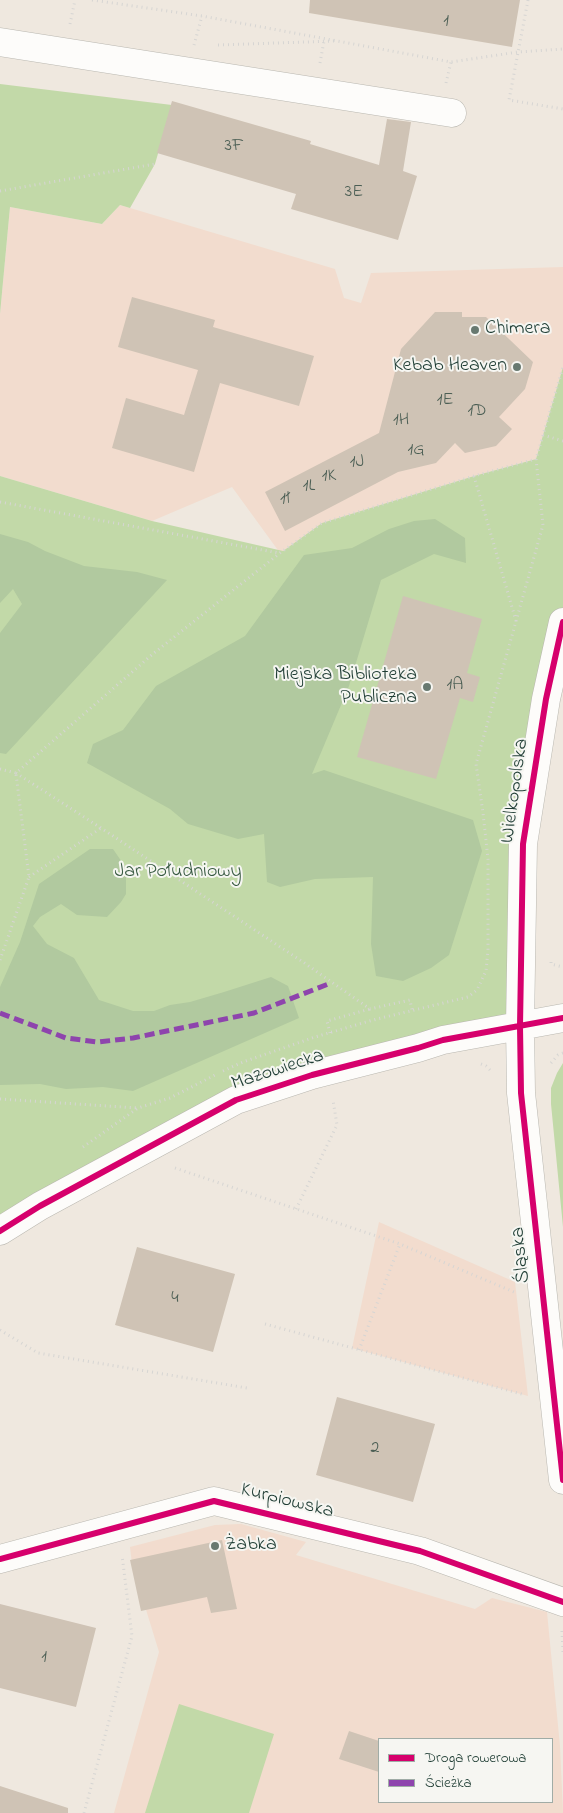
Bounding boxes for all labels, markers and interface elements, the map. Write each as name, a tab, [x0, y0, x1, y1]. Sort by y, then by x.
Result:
house number: 1	[443, 11, 449, 33]
house number: 3F	[224, 136, 244, 158]
house number: 3E	[345, 182, 363, 204]
place label: Chimera	[485, 318, 551, 342]
marker: Chimera	[469, 324, 481, 336]
place label: Kebab Heaven	[393, 355, 507, 379]
marker: Kebab Heaven	[511, 361, 523, 373]
house number: 1E	[437, 390, 453, 412]
house number: 1D	[468, 401, 486, 423]
house number: 1H	[393, 410, 409, 432]
house number: 1G	[407, 440, 425, 462]
house number: 1J	[350, 452, 364, 474]
house number: 1K	[322, 466, 336, 488]
house number: 1L	[303, 476, 315, 498]
house number: 1ł	[280, 489, 290, 511]
place label: Miejska Biblioteka Publiczna	[274, 664, 417, 711]
house number: 1A	[447, 675, 463, 697]
marker: Miejska Biblioteka Publiczna	[421, 681, 433, 693]
street label: Wielkopolska	[497, 737, 535, 845]
park label: Jar Południowy	[114, 861, 242, 885]
street label: Mazowiecka	[229, 1045, 327, 1097]
street label: Śląska	[507, 1226, 537, 1284]
house number: 4	[171, 1288, 179, 1310]
house number: 2	[371, 1438, 379, 1460]
street label: Kurpiowska	[238, 1479, 336, 1525]
place label: Żabka	[225, 1534, 277, 1558]
marker: Żabka	[209, 1540, 221, 1552]
house number: 1	[41, 1647, 47, 1669]
legend	[378, 1738, 553, 1803]
text: Droga rowerowa	[425, 1747, 526, 1769]
text: Ścieżka	[425, 1772, 472, 1794]

